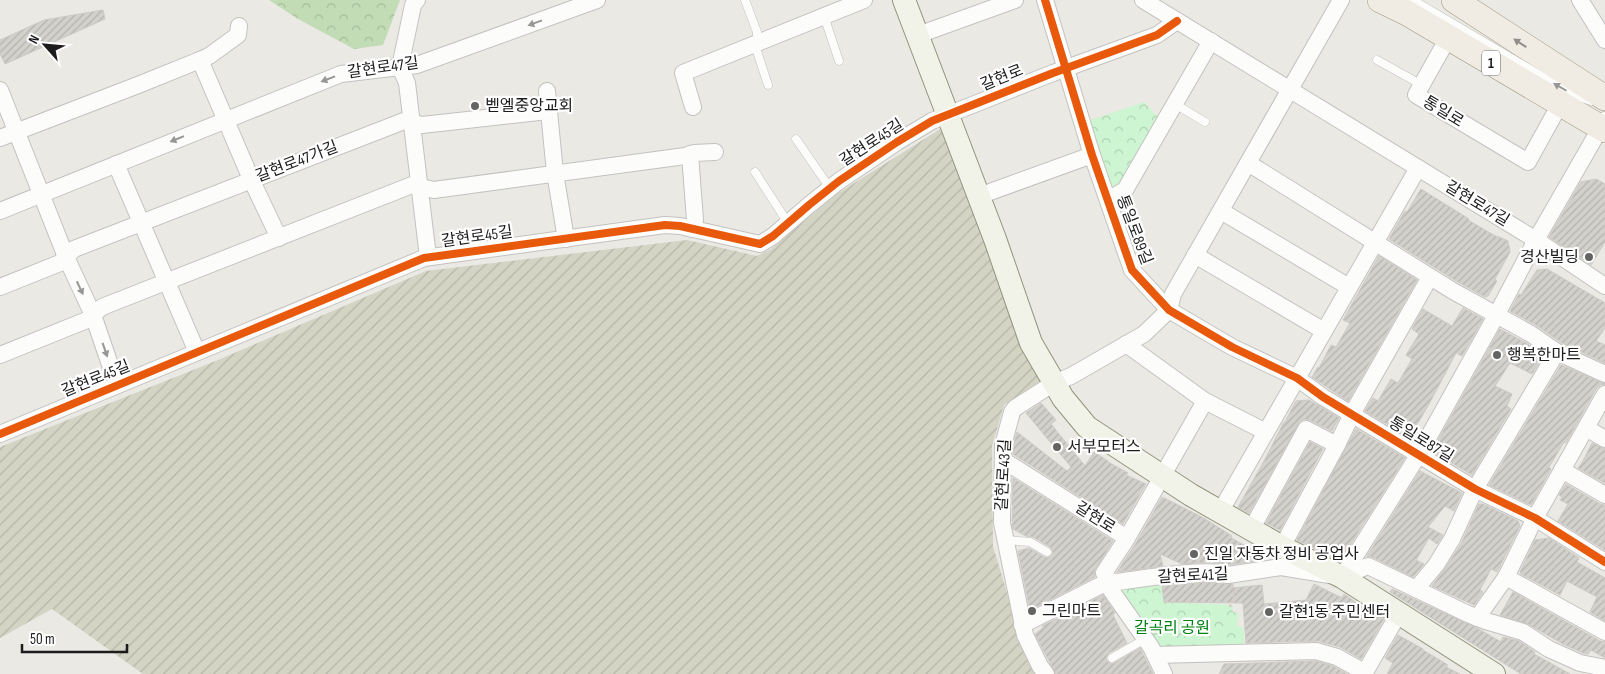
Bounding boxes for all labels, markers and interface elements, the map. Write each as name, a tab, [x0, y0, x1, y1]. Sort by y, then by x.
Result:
north arrow	[20, 20, 70, 70]
one-way arrow	[527, 20, 542, 27]
text: N	[25, 32, 43, 47]
one-way arrow	[1513, 38, 1527, 48]
road number: 1	[1482, 50, 1500, 76]
street label: 갈현로47길	[346, 54, 420, 82]
street label: 갈현로	[978, 61, 1026, 95]
one-way arrow	[320, 75, 335, 83]
one-way arrow	[1553, 82, 1566, 91]
street label: 통일로	[1419, 92, 1467, 132]
place label: 벧엘중앙교회	[485, 97, 573, 116]
marker: 벧엘중앙교회	[469, 100, 481, 112]
street label: 갈현로45길	[837, 115, 907, 171]
one-way arrow	[169, 135, 184, 143]
street label: 갈현로47가길	[253, 138, 341, 186]
street label: 갈현로47길	[1441, 177, 1513, 231]
street label: 통일로89길	[1112, 193, 1156, 267]
street label: 갈현로45길	[440, 223, 514, 251]
place label: 경산빌딩	[1520, 248, 1579, 267]
marker: 경산빌딩	[1583, 251, 1595, 263]
one-way arrow	[77, 281, 85, 295]
one-way arrow	[101, 343, 109, 358]
place label: 행복한마트	[1507, 346, 1581, 365]
marker: 행복한마트	[1491, 349, 1503, 361]
street label: 갈현로45길	[59, 357, 133, 401]
street label: 통일로87길	[1385, 413, 1457, 467]
street label: 갈현로43길	[993, 438, 1015, 512]
place label: 서부모터스	[1067, 438, 1141, 457]
marker: 서부모터스	[1051, 441, 1063, 453]
street label: 갈현로	[1071, 498, 1119, 538]
place label: 진일 자동차 정비 공업사	[1204, 545, 1359, 564]
marker: 진일 자동차 정비 공업사	[1188, 548, 1200, 560]
street label: 갈현로41길	[1157, 565, 1229, 587]
place label: 그린마트	[1042, 602, 1101, 621]
place label: 갈현1동 주민센터	[1279, 603, 1390, 622]
marker: 그린마트	[1026, 605, 1038, 617]
marker: 갈현1동 주민센터	[1263, 606, 1275, 618]
park label: 갈곡리 공원	[1134, 619, 1210, 638]
scale bar	[22, 622, 128, 654]
text: 50 m	[30, 630, 55, 649]

